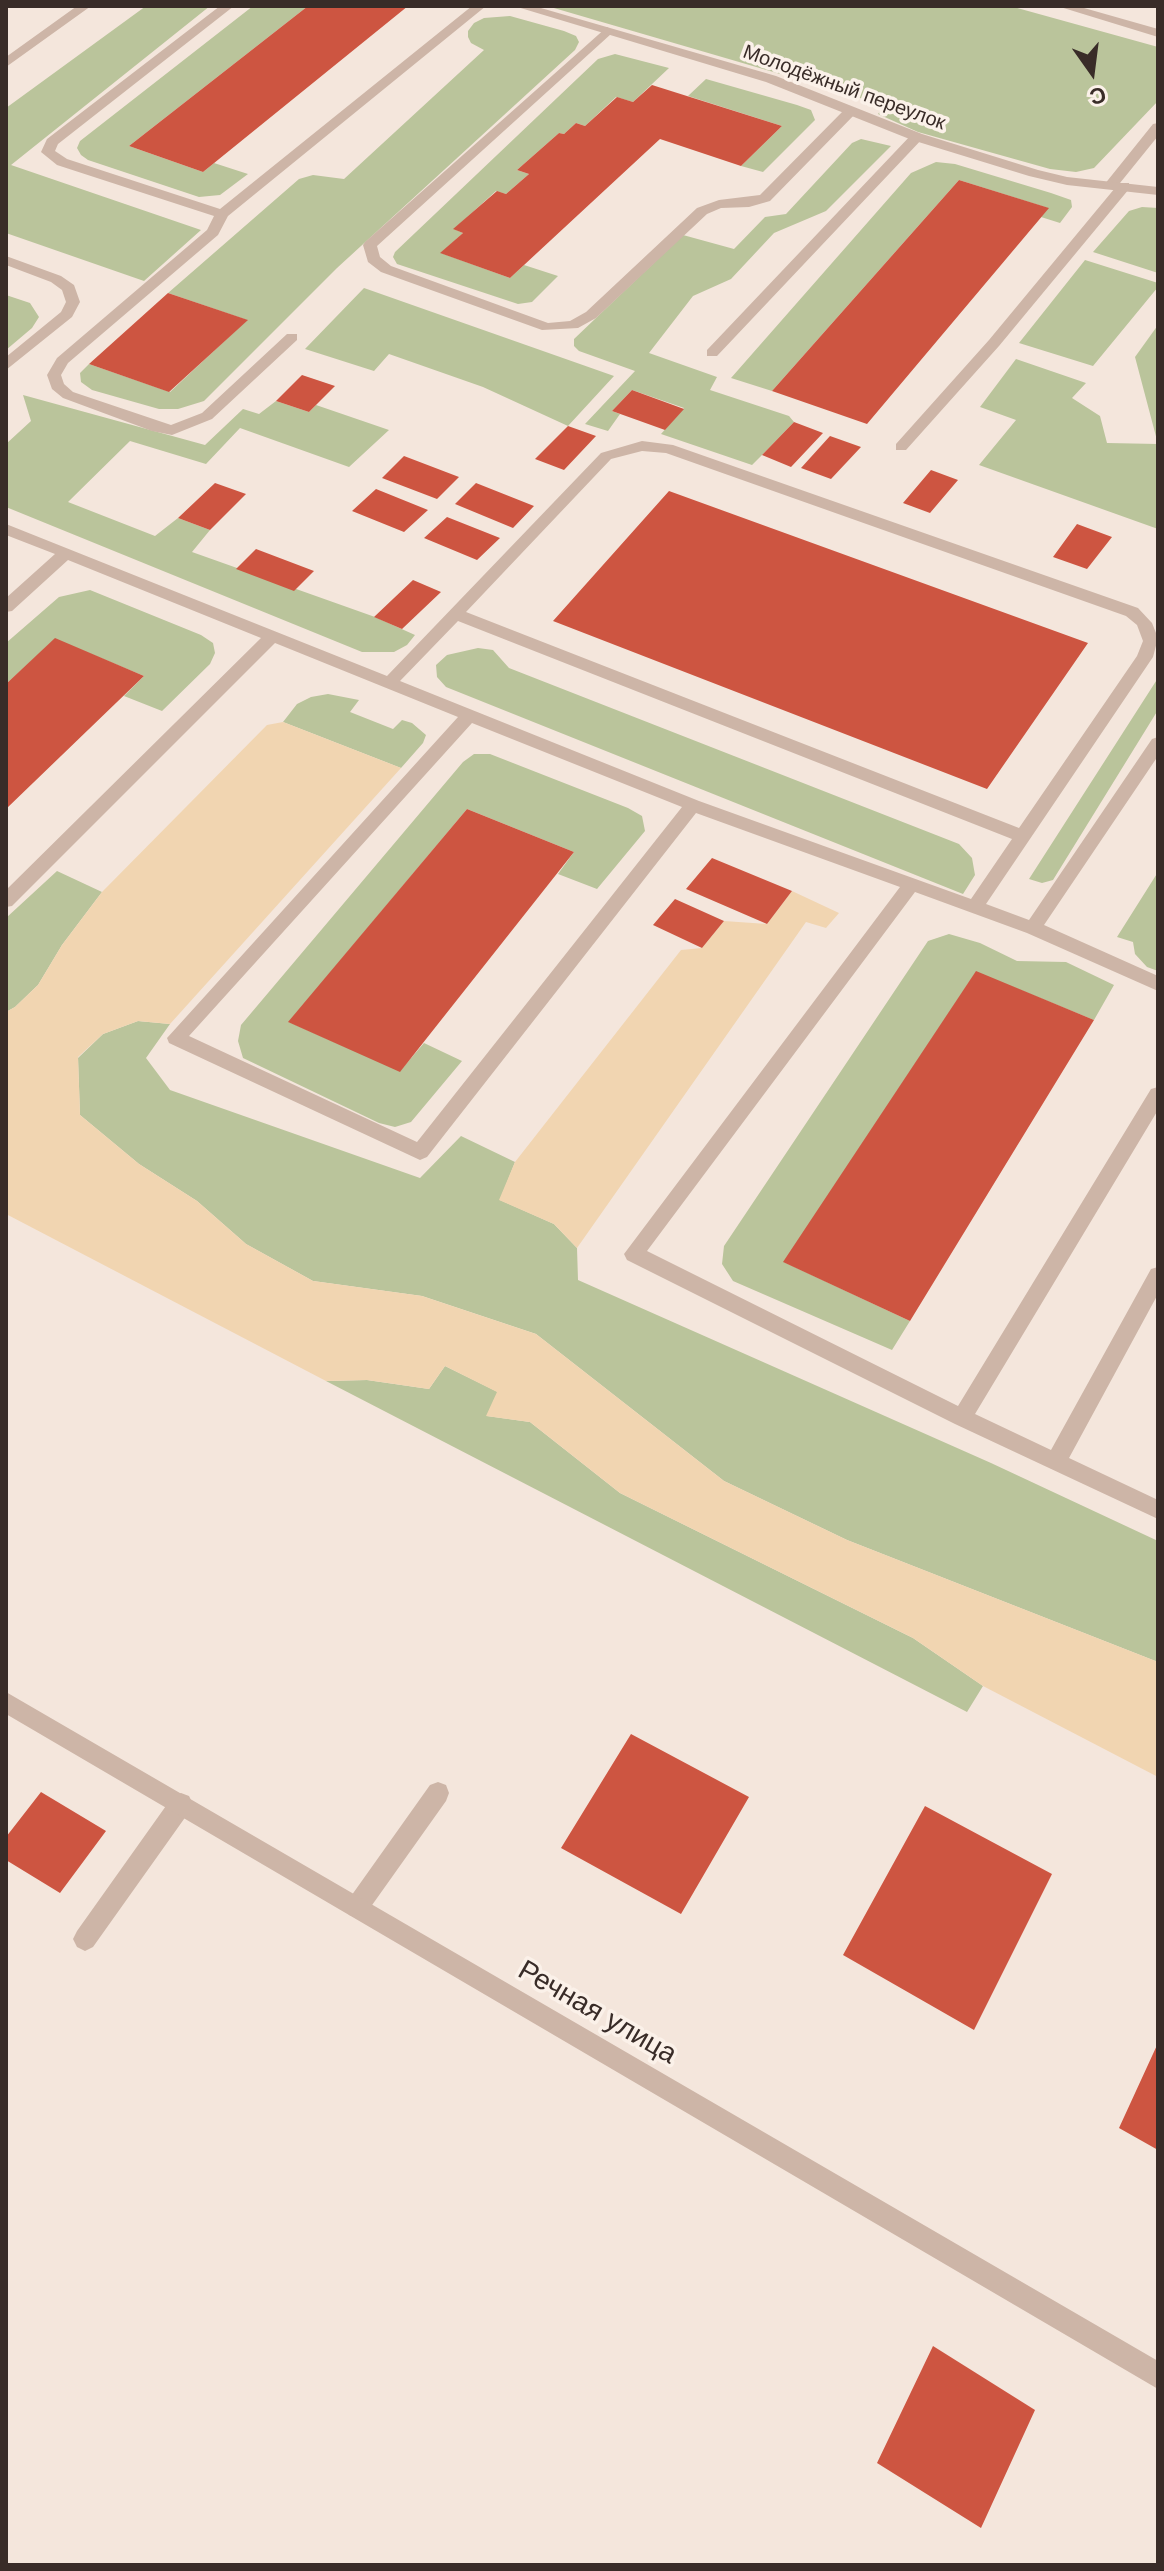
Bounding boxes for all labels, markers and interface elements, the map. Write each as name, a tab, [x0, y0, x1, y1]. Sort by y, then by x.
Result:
north arrow	[1052, 32, 1132, 112]
street label: Молодёжный переулок	[739, 40, 949, 136]
text: С	[1087, 82, 1109, 110]
street label: Речная улица	[512, 1954, 682, 2072]

